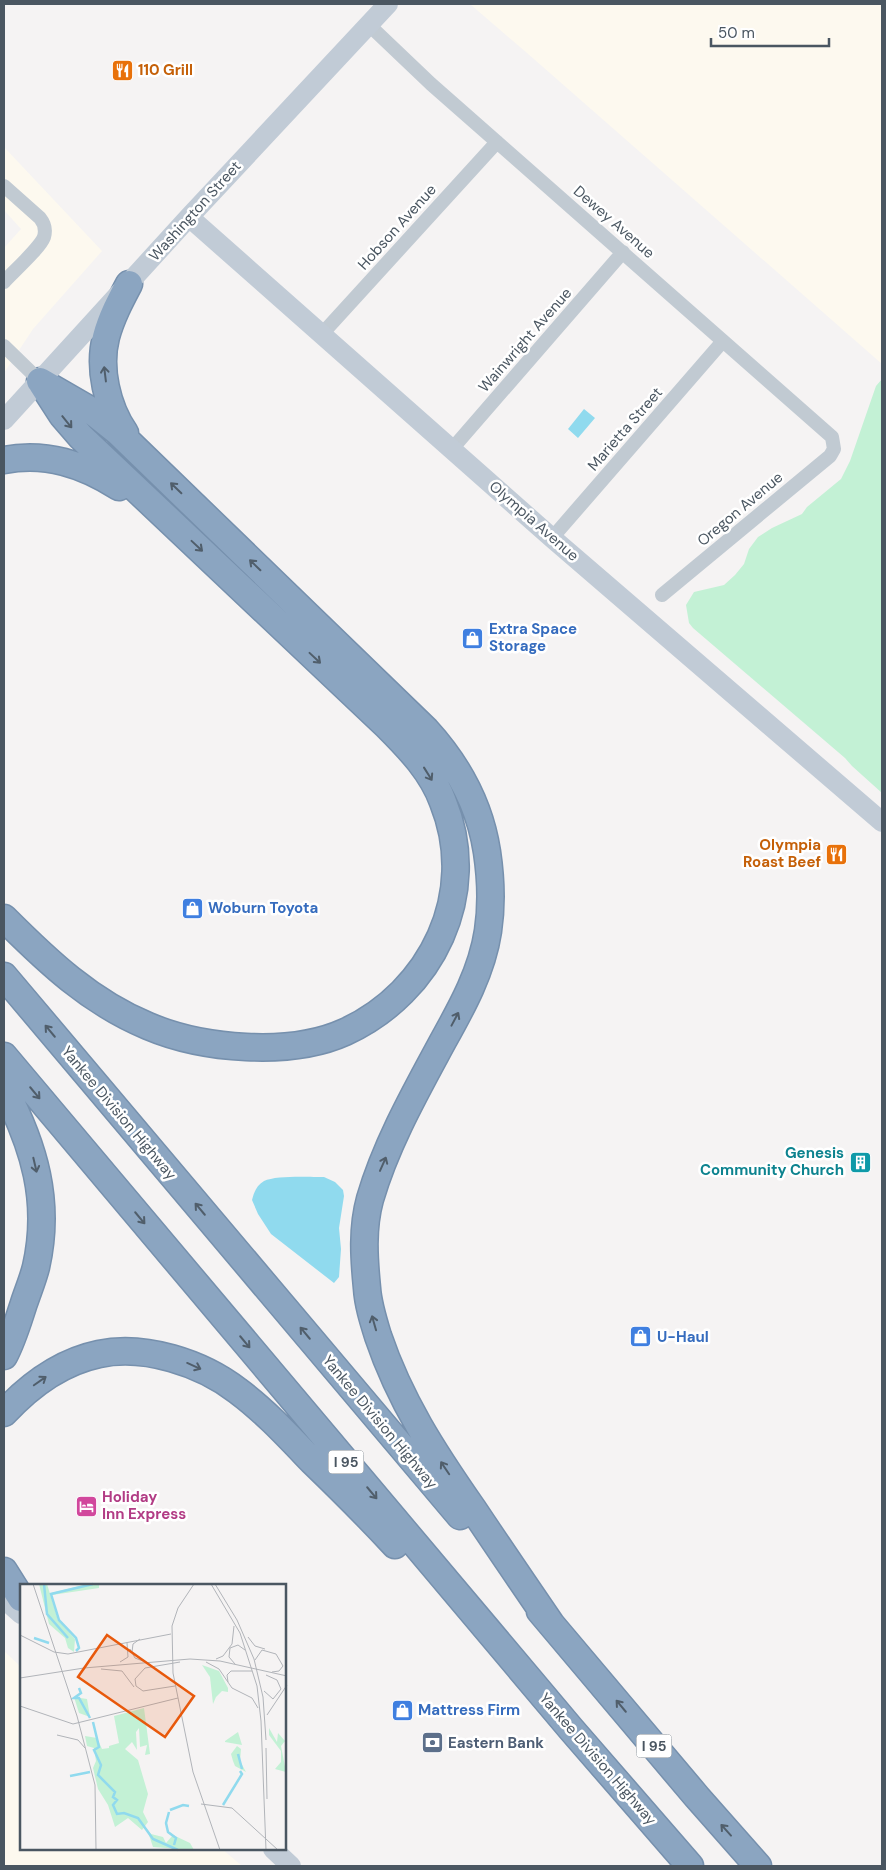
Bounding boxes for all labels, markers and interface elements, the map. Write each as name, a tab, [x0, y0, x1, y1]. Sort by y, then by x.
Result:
scale bar	[711, 15, 828, 47]
text: 50 m	[718, 23, 755, 43]
restaurant icon: 110 Grill	[110, 58, 134, 82]
place label: 110 Grill	[138, 60, 193, 80]
street label: Washington Street	[145, 157, 245, 265]
street label: Hobson Avenue	[353, 180, 441, 274]
street label: Dewey Avenue	[569, 181, 659, 263]
street label: Wainwright Avenue	[474, 283, 576, 397]
one-way arrow	[100, 366, 110, 382]
street label: Marietta Street	[583, 383, 667, 475]
one-way arrow	[62, 415, 73, 428]
street label: Oregon Avenue	[693, 467, 787, 551]
street label: Olympia Avenue	[485, 476, 583, 566]
one-way arrow	[169, 482, 182, 494]
one-way arrow	[191, 540, 203, 552]
one-way arrow	[249, 559, 261, 571]
place label: Extra Space Storage	[489, 619, 577, 656]
shop icon: Extra Space Storage	[461, 626, 485, 650]
one-way arrow	[309, 652, 321, 664]
one-way arrow	[424, 766, 434, 780]
place label: Olympia Roast Beef	[743, 835, 821, 872]
restaurant icon: Olympia Roast Beef	[825, 842, 849, 866]
shop icon: Woburn Toyota	[180, 896, 204, 920]
place label: Woburn Toyota	[208, 898, 318, 918]
one-way arrow	[450, 1011, 460, 1026]
one-way arrow	[45, 1025, 56, 1038]
street label: Yankee Division Highway	[57, 1042, 181, 1185]
one-way arrow	[30, 1087, 41, 1100]
place label: Genesis Community Church	[700, 1143, 844, 1180]
building icon: Genesis Community Church	[848, 1150, 872, 1174]
one-way arrow	[31, 1157, 40, 1173]
one-way arrow	[378, 1157, 388, 1172]
one-way arrow	[195, 1203, 206, 1216]
one-way arrow	[134, 1211, 146, 1224]
one-way arrow	[369, 1315, 379, 1331]
shop icon: U-Haul	[629, 1325, 653, 1349]
one-way arrow	[300, 1327, 311, 1340]
place label: U-Haul	[657, 1327, 709, 1347]
one-way arrow	[239, 1335, 250, 1348]
street label: Yankee Division Highway	[318, 1351, 442, 1494]
one-way arrow	[186, 1362, 201, 1371]
one-way arrow	[33, 1376, 47, 1386]
road number: I 95	[328, 1450, 364, 1474]
one-way arrow	[440, 1462, 450, 1476]
one-way arrow	[366, 1486, 378, 1499]
place label: Holiday Inn Express	[102, 1487, 186, 1524]
hotel icon: Holiday Inn Express	[74, 1494, 98, 1518]
inset map	[20, 1584, 286, 1850]
street label: Yankee Division Highway	[535, 1689, 661, 1830]
shop icon: Mattress Firm	[390, 1698, 414, 1722]
place label: Mattress Firm	[418, 1700, 520, 1720]
one-way arrow	[615, 1700, 626, 1713]
bank icon: Eastern Bank	[420, 1731, 444, 1755]
place label: Eastern Bank	[448, 1733, 544, 1753]
road number: I 95	[636, 1734, 672, 1758]
one-way arrow	[720, 1823, 732, 1836]

